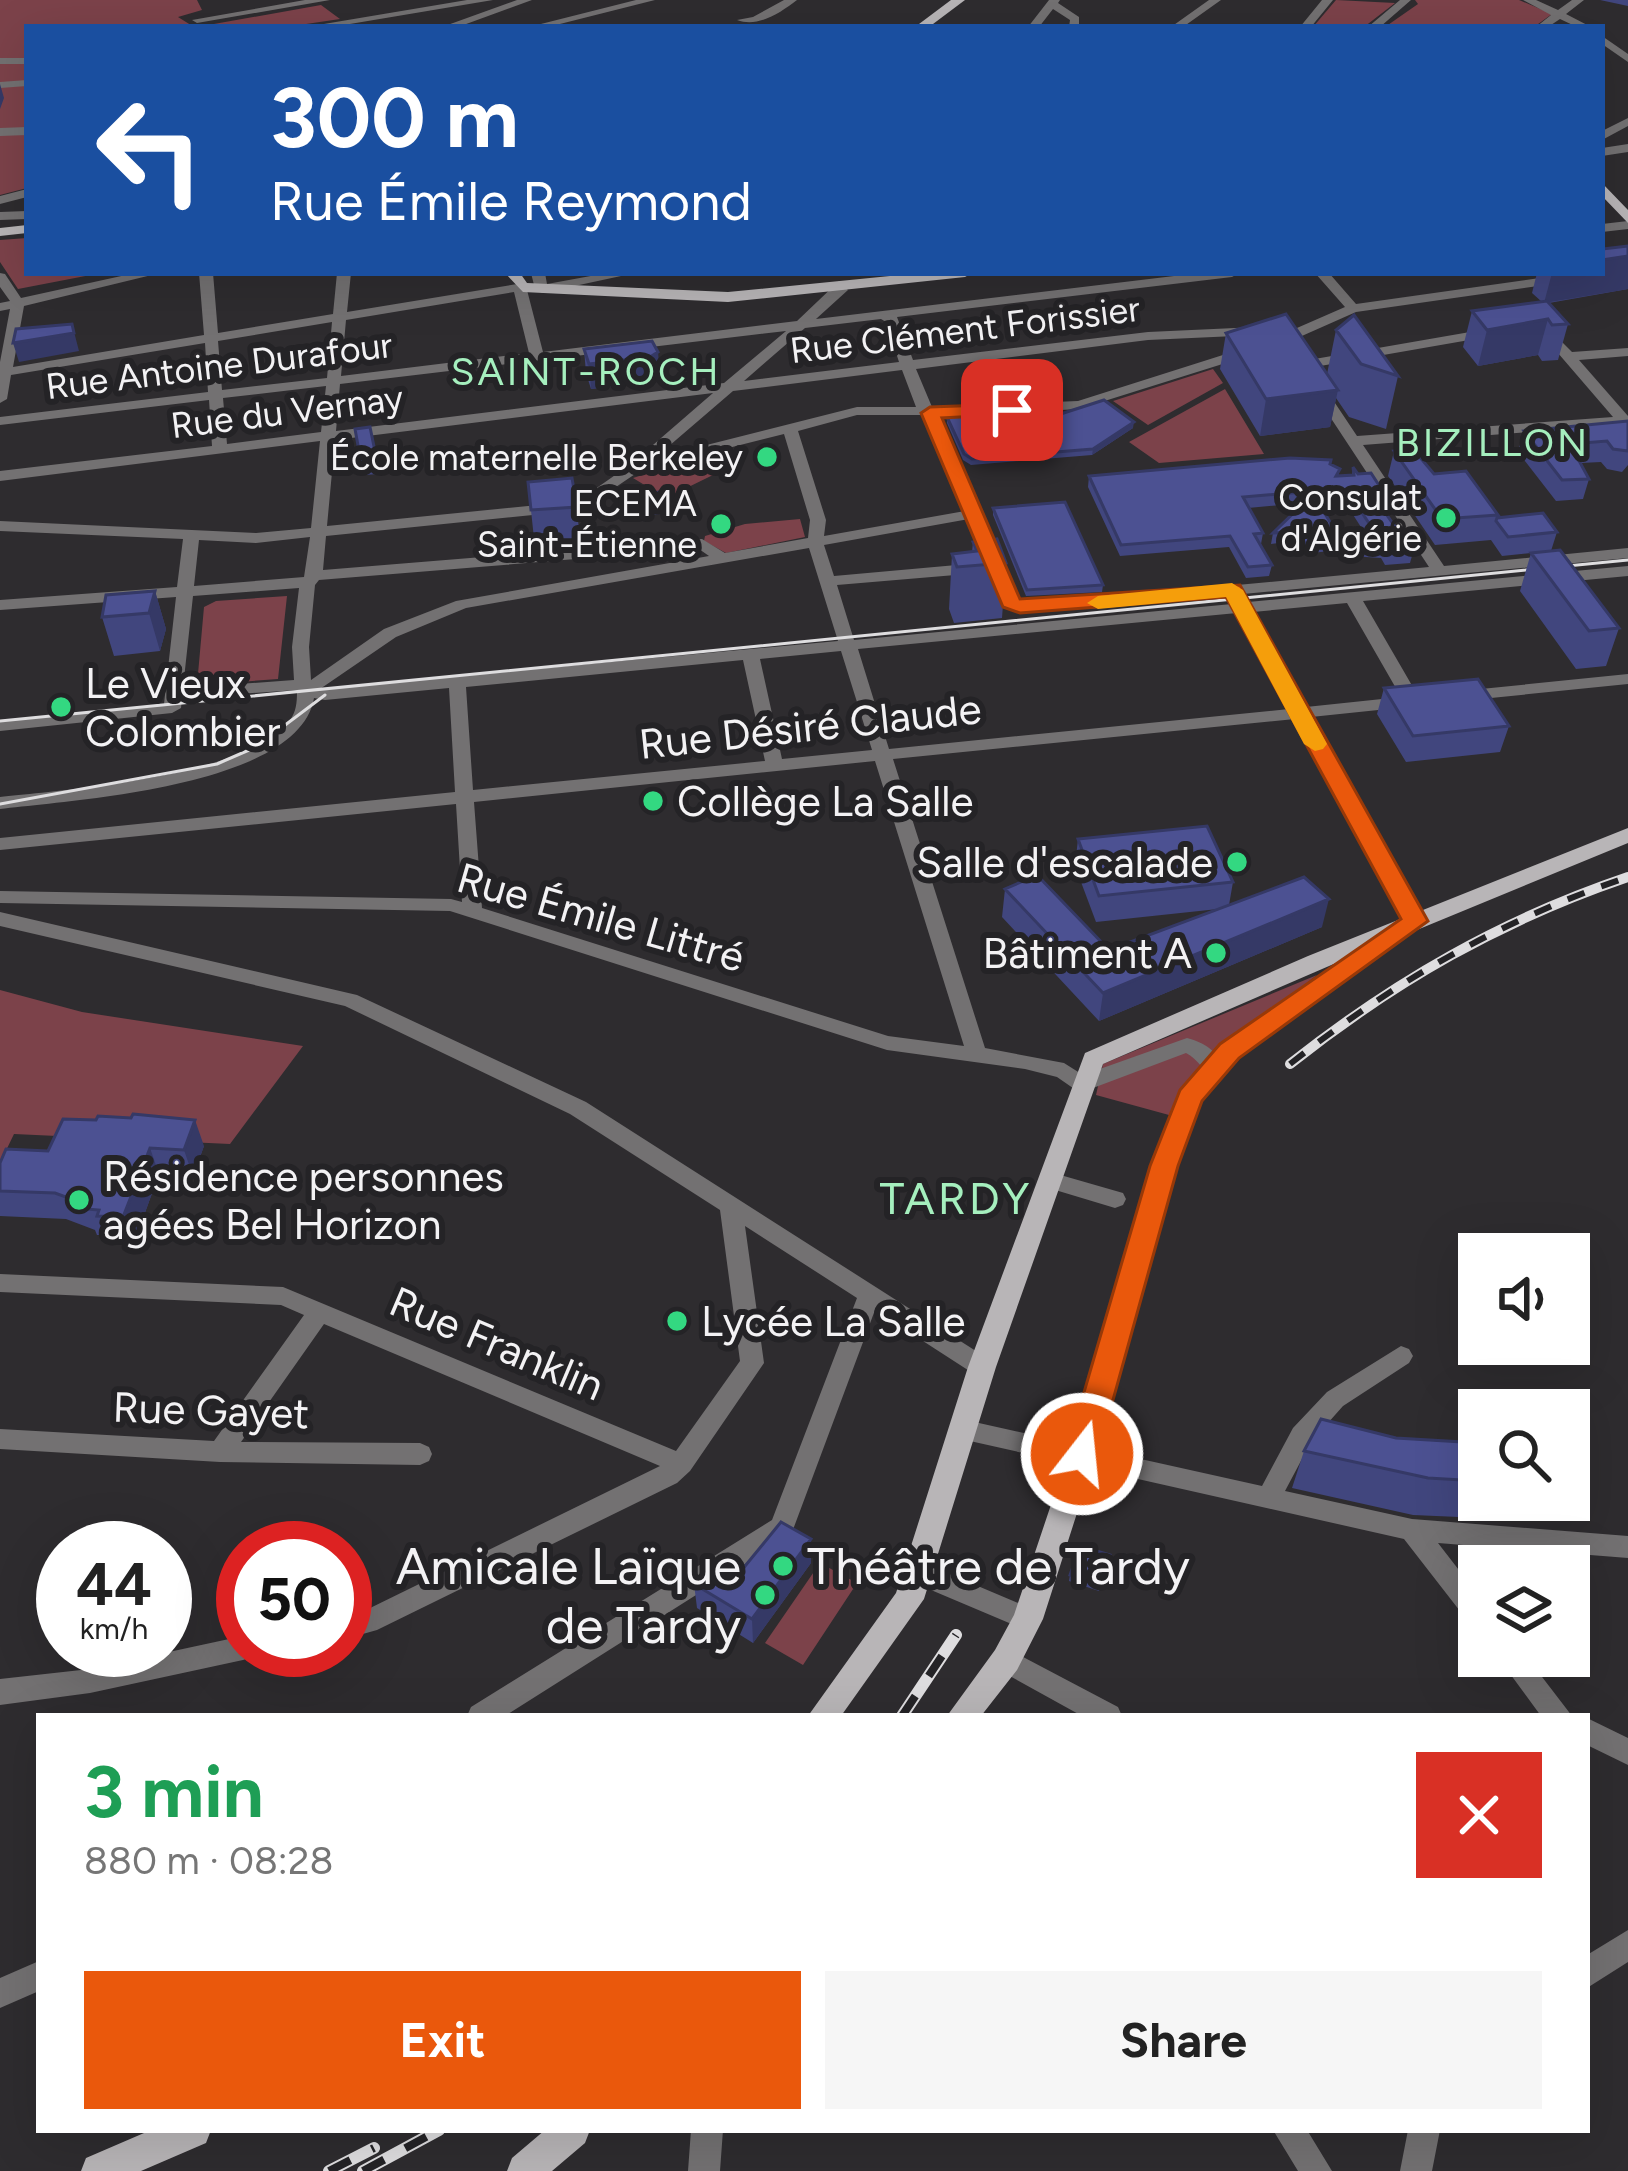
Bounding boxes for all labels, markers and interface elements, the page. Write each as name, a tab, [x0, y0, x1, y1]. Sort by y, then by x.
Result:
text: 300 m	[270, 67, 519, 168]
icon: left	[72, 72, 228, 228]
text: Rue Émile Reymond	[270, 169, 752, 234]
street label: Rue Clément Forissier	[788, 287, 1142, 372]
street label: Rue Antoine Durafour	[43, 323, 395, 408]
district label: SAINT-ROCH	[451, 348, 721, 395]
pin	[961, 359, 1063, 461]
street label: Rue du Vernay	[168, 376, 406, 447]
icon: arrive	[979, 377, 1045, 443]
district label: BIZILLON	[1396, 419, 1590, 466]
place label: École maternelle Berkeley	[330, 436, 743, 479]
marker: École maternelle Berkeley	[754, 444, 780, 470]
place label: Consulat d'Algérie	[1278, 476, 1422, 560]
place label: ECEMA Saint-Étienne	[477, 482, 698, 566]
marker: Consulat d'Algérie	[1433, 505, 1459, 531]
marker: ECEMA Saint-Étienne	[708, 511, 734, 537]
place label: Le Vieux Colombier	[85, 658, 280, 757]
street label: Rue Désiré Claude	[636, 683, 984, 770]
marker: Le Vieux Colombier	[48, 694, 74, 720]
place label: Collège La Salle	[677, 776, 973, 827]
marker: Collège La Salle	[640, 788, 666, 814]
place label: Salle d'escalade	[916, 837, 1213, 888]
marker: Salle d'escalade	[1224, 849, 1250, 875]
street label: Rue Émile Littré	[451, 852, 750, 983]
place label: Bâtiment A	[983, 928, 1193, 979]
marker: Bâtiment A	[1203, 940, 1229, 966]
place label: Résidence personnes agées Bel Horizon	[103, 1151, 504, 1250]
district label: TARDY	[879, 1171, 1033, 1225]
marker: Résidence personnes agées Bel Horizon	[66, 1187, 92, 1213]
map controls	[1458, 1233, 1590, 1677]
button: sound	[1458, 1233, 1590, 1365]
street label: Rue Franklin	[382, 1276, 611, 1411]
place label: Lycée La Salle	[701, 1296, 966, 1347]
marker: Lycée La Salle	[664, 1308, 690, 1334]
street label: Rue Gayet	[112, 1382, 310, 1439]
button: search	[1458, 1389, 1590, 1521]
position arrow	[1019, 1391, 1145, 1517]
speed limit sign: 50	[216, 1521, 372, 1677]
place label: Amicale Laïque de Tardy	[396, 1536, 741, 1656]
place label: Théâtre de Tardy	[807, 1536, 1190, 1597]
button: layers	[1458, 1545, 1590, 1677]
text: 44	[76, 1548, 152, 1620]
marker: Théâtre de Tardy	[770, 1553, 796, 1579]
marker: Amicale Laïque de Tardy	[752, 1582, 778, 1608]
text: km/h	[80, 1610, 148, 1647]
text: 3 min	[84, 1749, 264, 1835]
button: close	[1416, 1752, 1542, 1878]
text: 880 m · 08:28	[84, 1837, 333, 1884]
button: Exit	[84, 1971, 801, 2109]
button: Share	[825, 1971, 1542, 2109]

